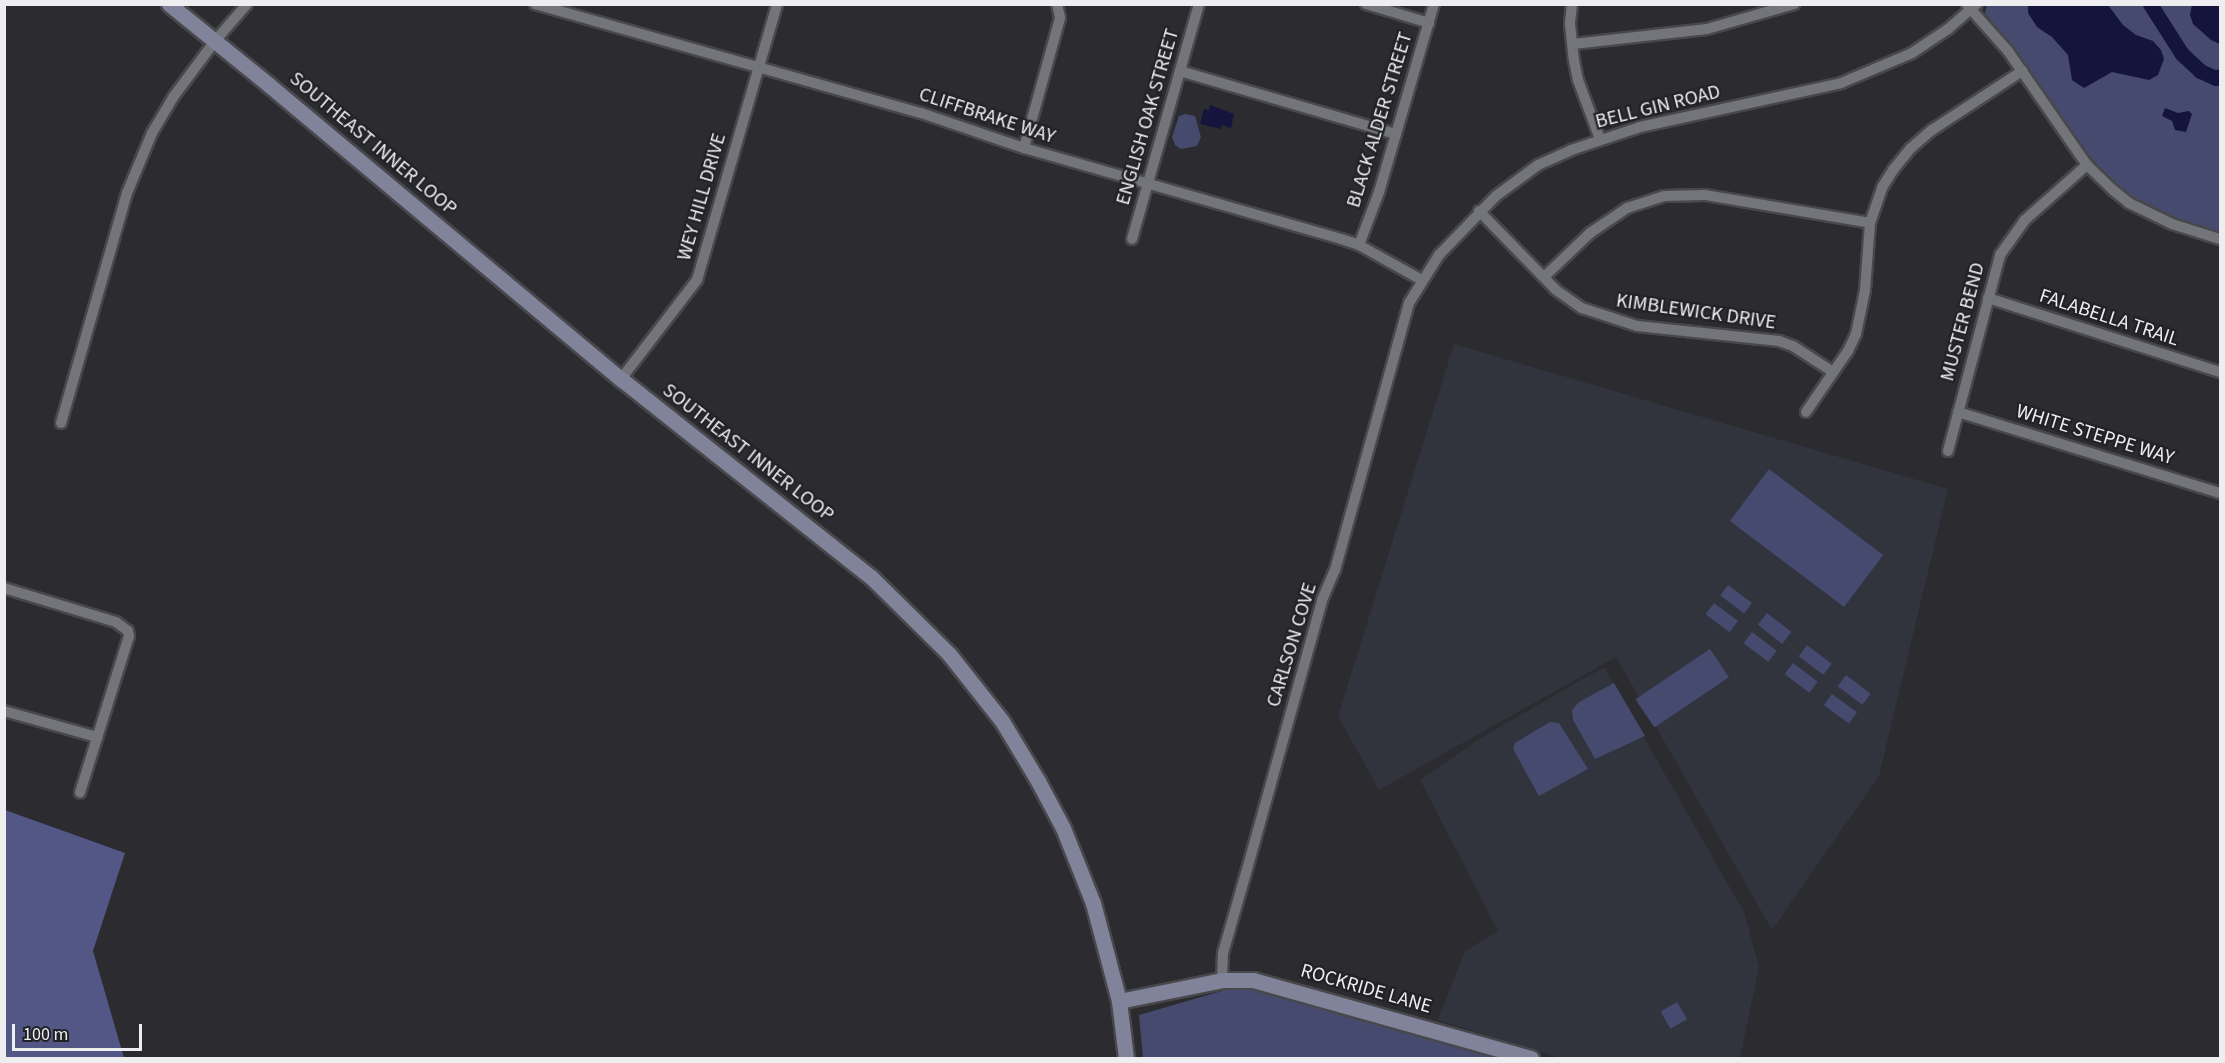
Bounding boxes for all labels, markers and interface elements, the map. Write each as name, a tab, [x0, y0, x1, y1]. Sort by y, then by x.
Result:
street label: ENGLISH OAK STREET	[1111, 26, 1185, 208]
street label: BLACK ALDER STREET	[1342, 29, 1418, 211]
street label: SOUTHEAST INNER LOOP	[284, 67, 462, 221]
street label: BELL GIN ROAD	[1593, 80, 1723, 134]
street label: CLIFFBRAKE WAY	[916, 83, 1058, 149]
street label: WEY HILL DRIVE	[672, 131, 732, 263]
street label: MUSTER BEND	[1936, 260, 1990, 384]
street label: FALABELLA TRAIL	[2036, 284, 2182, 352]
street label: KIMBLEWICK DRIVE	[1615, 289, 1777, 335]
street label: SOUTHEAST INNER LOOP	[657, 379, 839, 527]
street label: WHITE STEPPE WAY	[2013, 400, 2177, 470]
street label: CARLSON COVE	[1262, 580, 1322, 710]
street label: ROCKRIDE LANE	[1298, 959, 1434, 1019]
scale bar	[15, 1012, 146, 1050]
text: 100 m	[23, 1022, 68, 1047]

